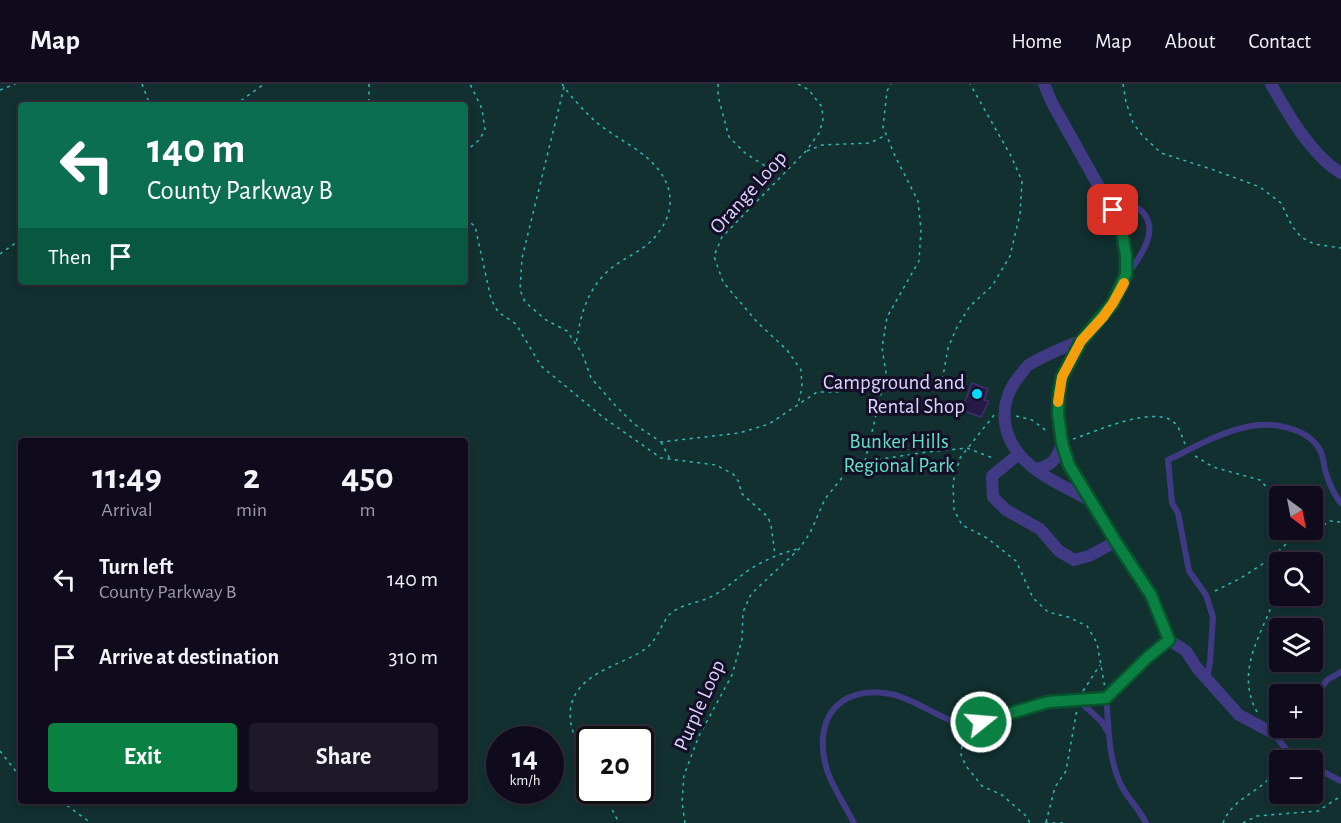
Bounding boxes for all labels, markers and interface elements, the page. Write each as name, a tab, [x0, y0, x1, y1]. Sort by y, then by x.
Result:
text: Map	[30, 27, 80, 55]
text: Home	[1011, 31, 1062, 52]
text: Map	[1095, 31, 1132, 52]
text: About	[1165, 31, 1215, 52]
text: Contact	[1248, 31, 1311, 52]
icon: left	[48, 126, 126, 204]
text: 140 m	[147, 128, 245, 170]
street label: Orange Loop	[706, 147, 791, 238]
text: County Parkway B	[147, 177, 333, 204]
pin	[1087, 184, 1138, 235]
icon: arrive	[1096, 193, 1129, 226]
icon: arrive	[104, 240, 137, 273]
text: Then	[48, 246, 92, 268]
place label: Campground and Rental Shop	[823, 372, 965, 417]
marker: Campground and Rental Shop	[970, 387, 984, 401]
park label: Bunker Hills Regional Park	[843, 431, 955, 476]
text: 11:49	[92, 459, 162, 495]
text: 2	[243, 459, 260, 495]
text: 450	[341, 459, 394, 495]
north arrow	[1269, 486, 1323, 540]
map controls	[1269, 486, 1323, 804]
text: Arrival	[101, 500, 153, 520]
text: min	[236, 500, 267, 520]
text: m	[360, 500, 376, 520]
button: search	[1269, 552, 1323, 606]
text: Turn left	[99, 556, 173, 578]
icon: left	[48, 563, 81, 596]
text: 140 m	[387, 568, 438, 590]
text: County Parkway B	[99, 582, 237, 602]
button: layers	[1269, 618, 1323, 672]
icon: arrive	[48, 641, 81, 674]
text: Arrive at destination	[99, 646, 279, 668]
text: 310 m	[389, 646, 438, 668]
street label: Purple Loop	[670, 657, 729, 754]
button: +	[1269, 684, 1323, 738]
position arrow	[949, 690, 1013, 754]
button: Exit	[48, 723, 237, 792]
button: Share	[249, 723, 438, 792]
speed limit sign: 20	[576, 726, 654, 804]
text: 14	[512, 743, 538, 773]
button: −	[1269, 750, 1323, 804]
text: km/h	[510, 773, 540, 788]

